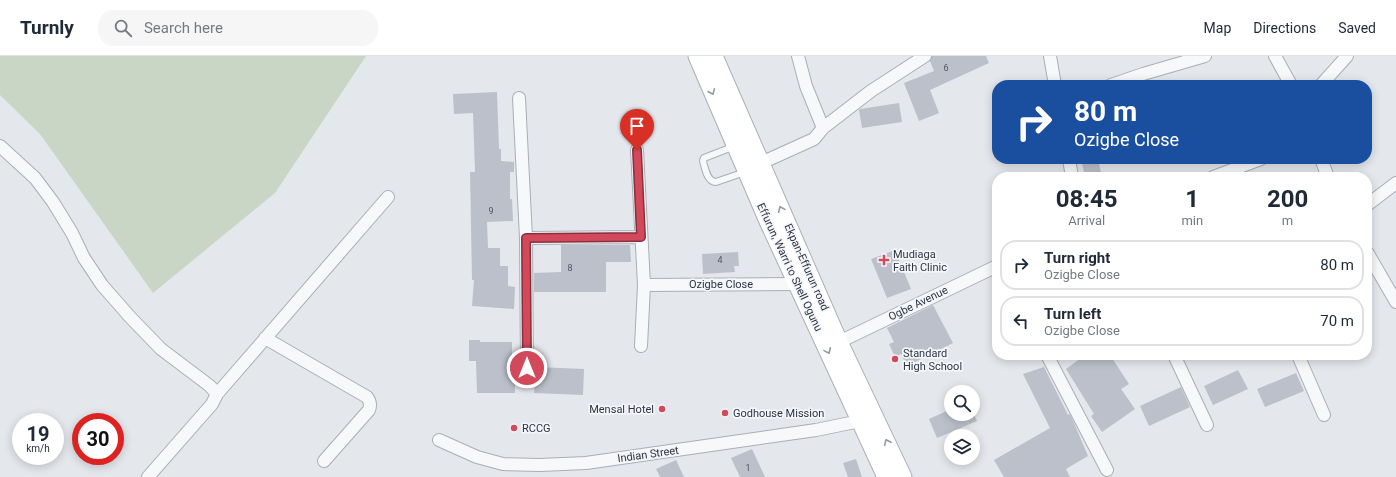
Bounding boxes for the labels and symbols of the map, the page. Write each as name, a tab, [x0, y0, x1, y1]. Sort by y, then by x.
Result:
house number: 6	[943, 63, 949, 73]
one-way arrow	[707, 87, 715, 95]
pin	[620, 109, 654, 150]
street label: Effurun, Warri to Shell Ogunu	[754, 201, 825, 333]
one-way arrow	[778, 205, 786, 213]
house number: 9	[488, 206, 494, 216]
street label: Ekpan-Effurun road	[782, 222, 832, 313]
place label: Mudiaga Faith Clinic	[893, 248, 947, 274]
marker: Mudiaga Faith Clinic	[878, 254, 890, 266]
house number: 4	[717, 255, 723, 265]
house number: 8	[567, 263, 573, 273]
street label: Ozigbe Close	[689, 278, 753, 291]
street label: Ogbe Avenue	[886, 283, 950, 323]
position arrow	[506, 347, 548, 389]
one-way arrow	[824, 347, 832, 354]
place label: Standard High School	[903, 347, 962, 373]
marker: Standard High School	[890, 354, 900, 364]
place label: Mensal Hotel	[589, 403, 654, 416]
marker: Mensal Hotel	[657, 404, 667, 414]
place label: Godhouse Mission	[733, 407, 824, 420]
marker: Godhouse Mission	[720, 408, 730, 418]
speed limit sign: 30	[72, 413, 124, 465]
place label: RCCG	[522, 422, 551, 435]
marker: RCCG	[509, 423, 519, 433]
one-way arrow	[884, 438, 892, 446]
street label: Indian Street	[617, 444, 680, 465]
house number: 1	[745, 463, 751, 473]

